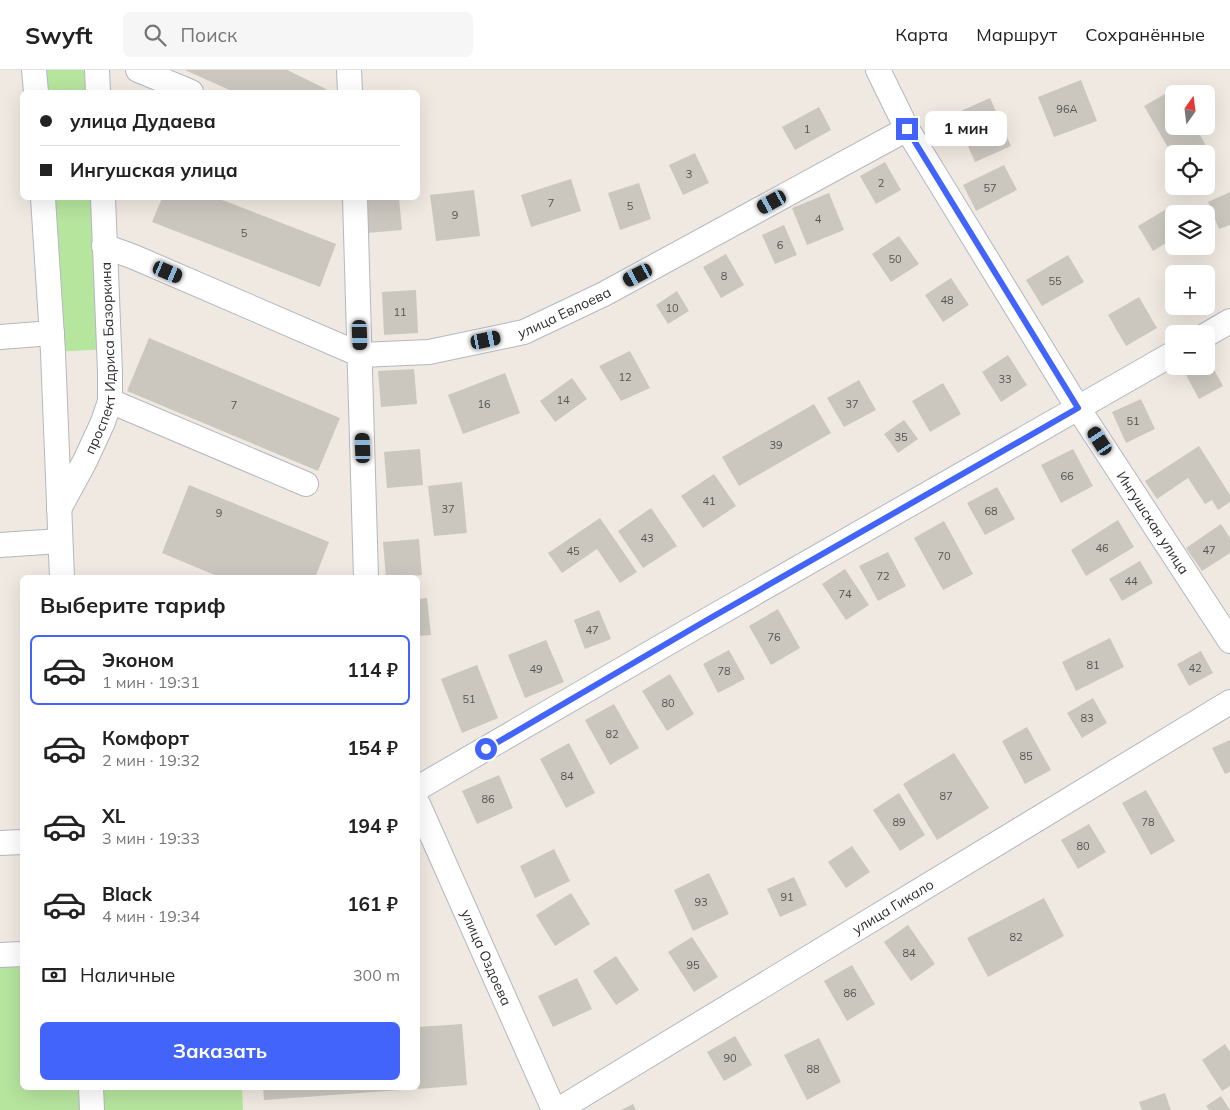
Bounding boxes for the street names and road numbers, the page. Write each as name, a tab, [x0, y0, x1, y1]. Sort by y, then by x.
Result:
street label: проспект Идриса Базоркина	[80, 262, 119, 457]
street label: улица Евлоева	[516, 283, 614, 342]
street label: Ингушская улица	[1113, 468, 1193, 578]
street label: улица Гикало	[849, 875, 937, 938]
street label: улица Оздоева	[457, 907, 515, 1008]

